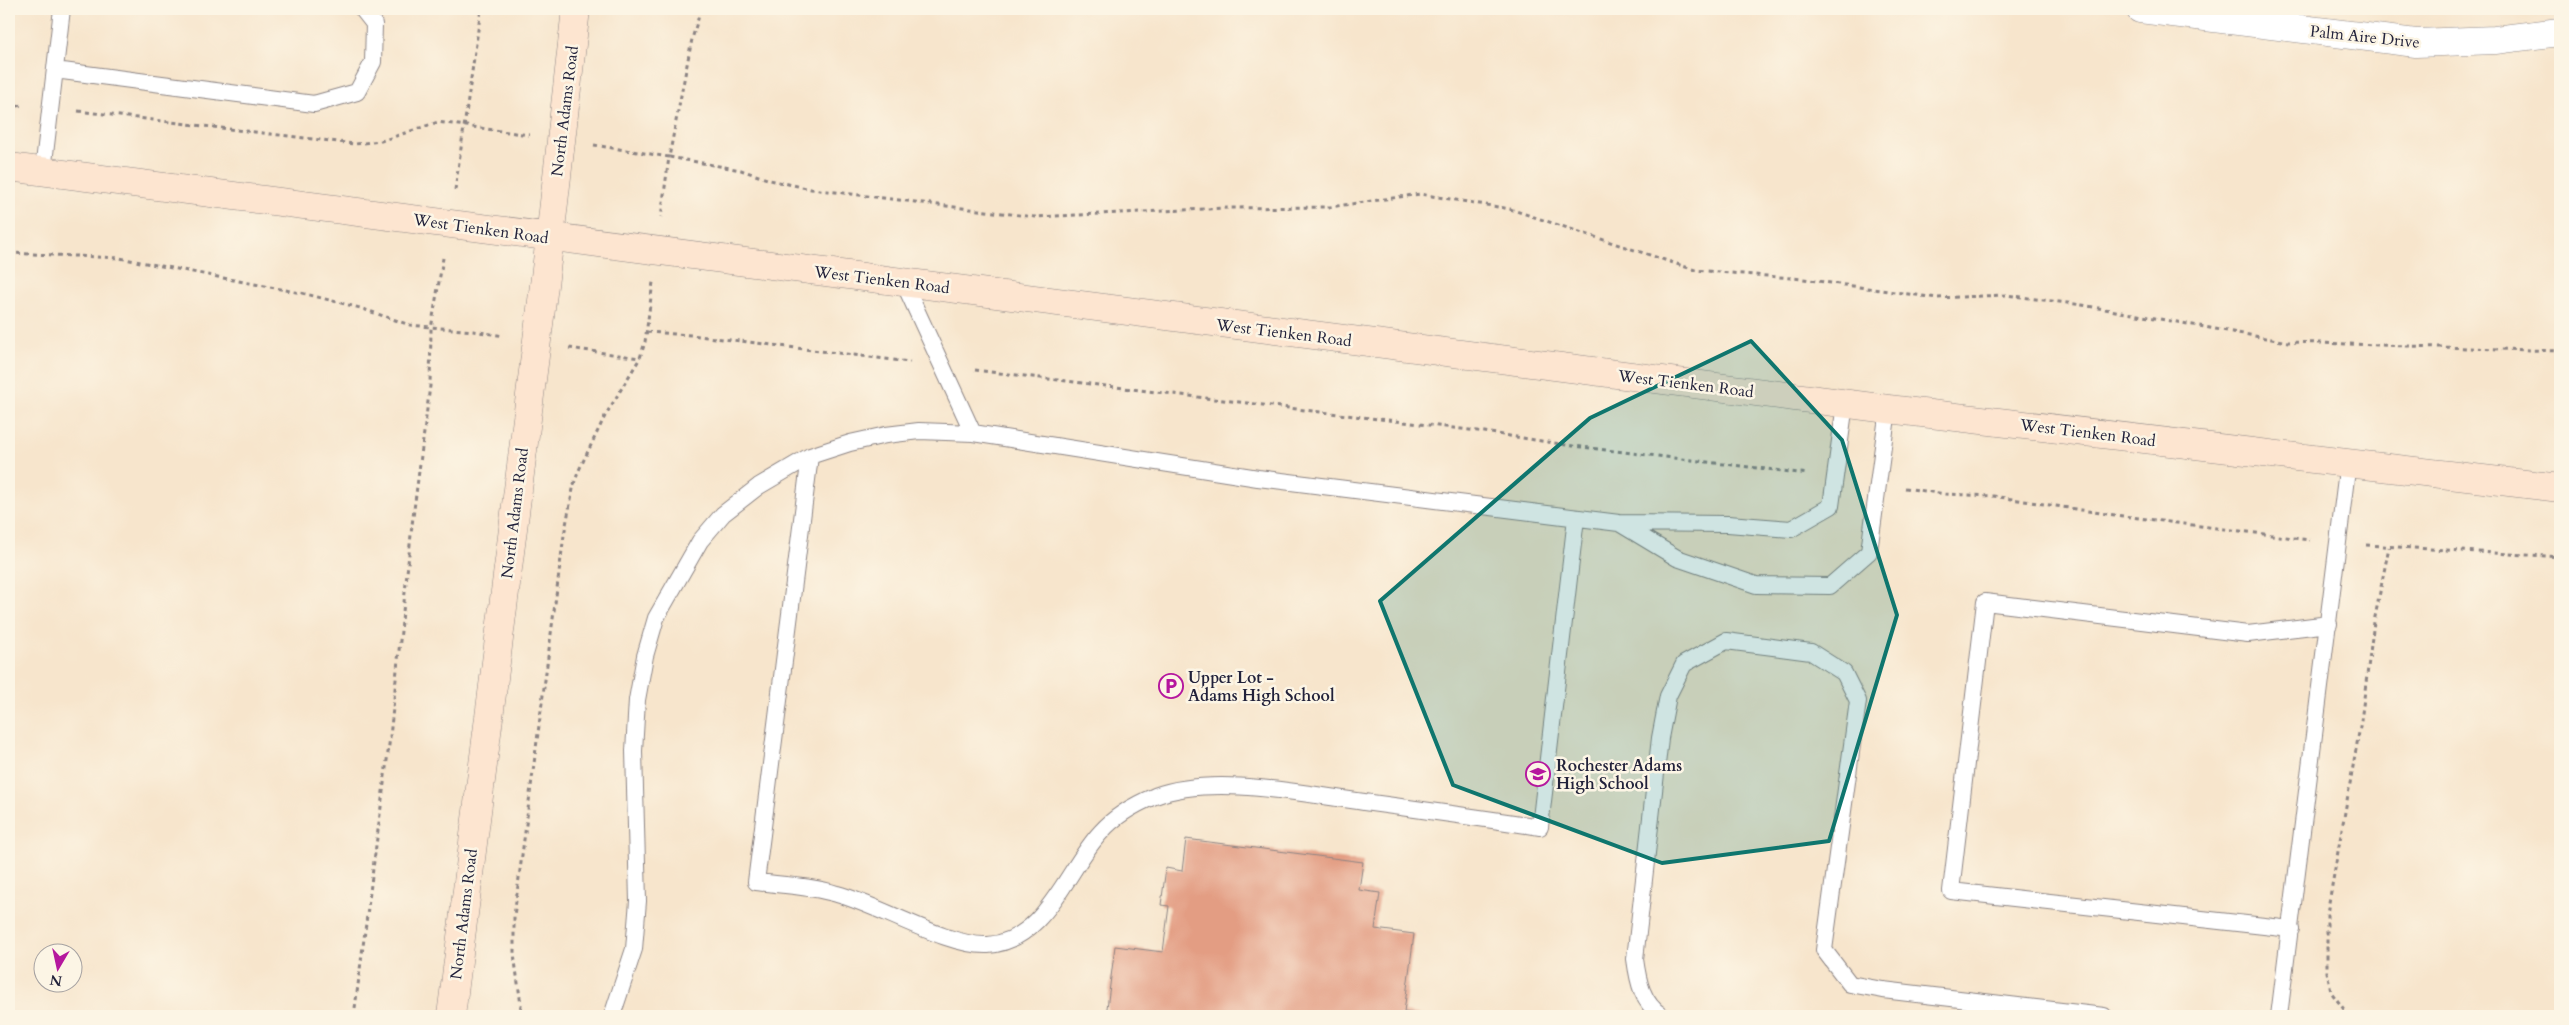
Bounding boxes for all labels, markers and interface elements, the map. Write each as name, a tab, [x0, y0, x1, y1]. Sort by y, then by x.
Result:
street label: Palm Aire Drive	[2309, 20, 2421, 54]
street label: North Adams Road	[546, 44, 584, 178]
street label: West Tienken Road	[411, 208, 551, 249]
street label: West Tienken Road	[812, 261, 951, 299]
street label: West Tienken Road	[1214, 314, 1353, 352]
street label: West Tienken Road	[1616, 365, 1755, 403]
street label: West Tienken Road	[2018, 414, 2157, 452]
street label: North Adams Road	[496, 446, 534, 580]
place label: Upper Lot - Adams High School	[1188, 667, 1335, 707]
parking icon: Upper Lot - Adams High School	[1158, 673, 1184, 699]
place label: Rochester Adams High School	[1556, 755, 1682, 795]
school or university icon: Rochester Adams High School	[1525, 761, 1551, 787]
street label: North Adams Road	[445, 847, 483, 981]
north arrow	[32, 942, 82, 992]
text: N	[49, 970, 64, 991]

